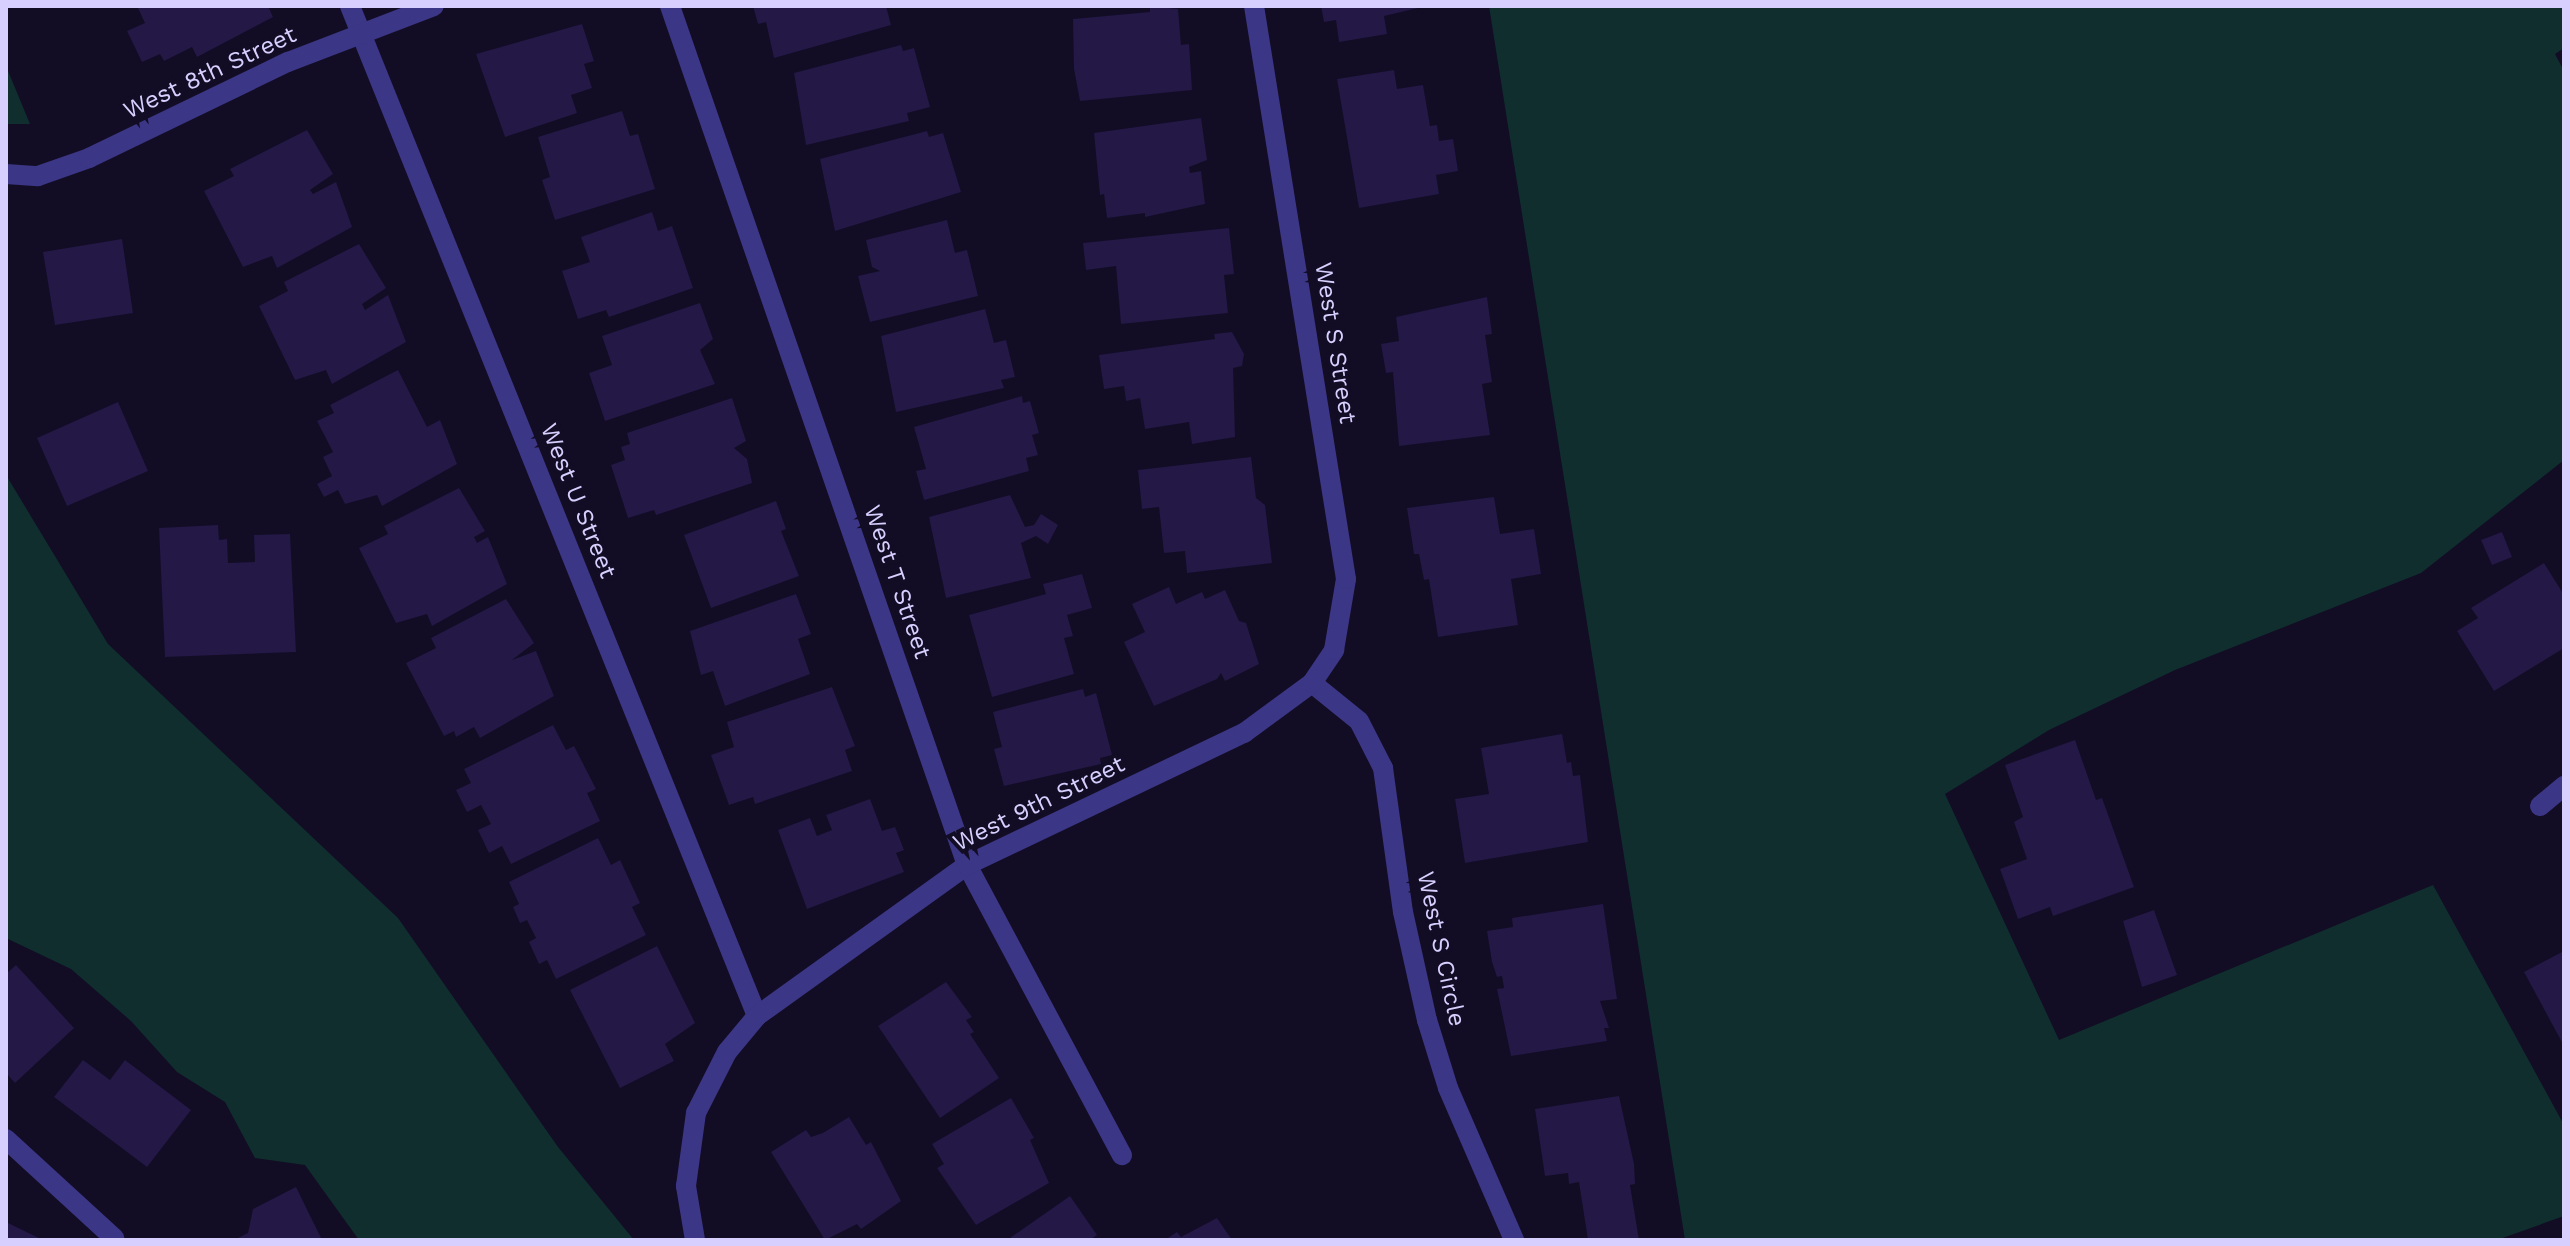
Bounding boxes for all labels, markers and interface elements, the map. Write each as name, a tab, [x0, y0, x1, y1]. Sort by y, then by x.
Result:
street label: West 8th Street	[119, 20, 301, 126]
street label: West S Street	[1308, 260, 1362, 426]
street label: West U Street	[534, 419, 622, 583]
street label: West T Street	[857, 501, 937, 663]
street label: West 9th Street	[949, 750, 1129, 858]
street label: West S Circle	[1411, 869, 1471, 1029]

